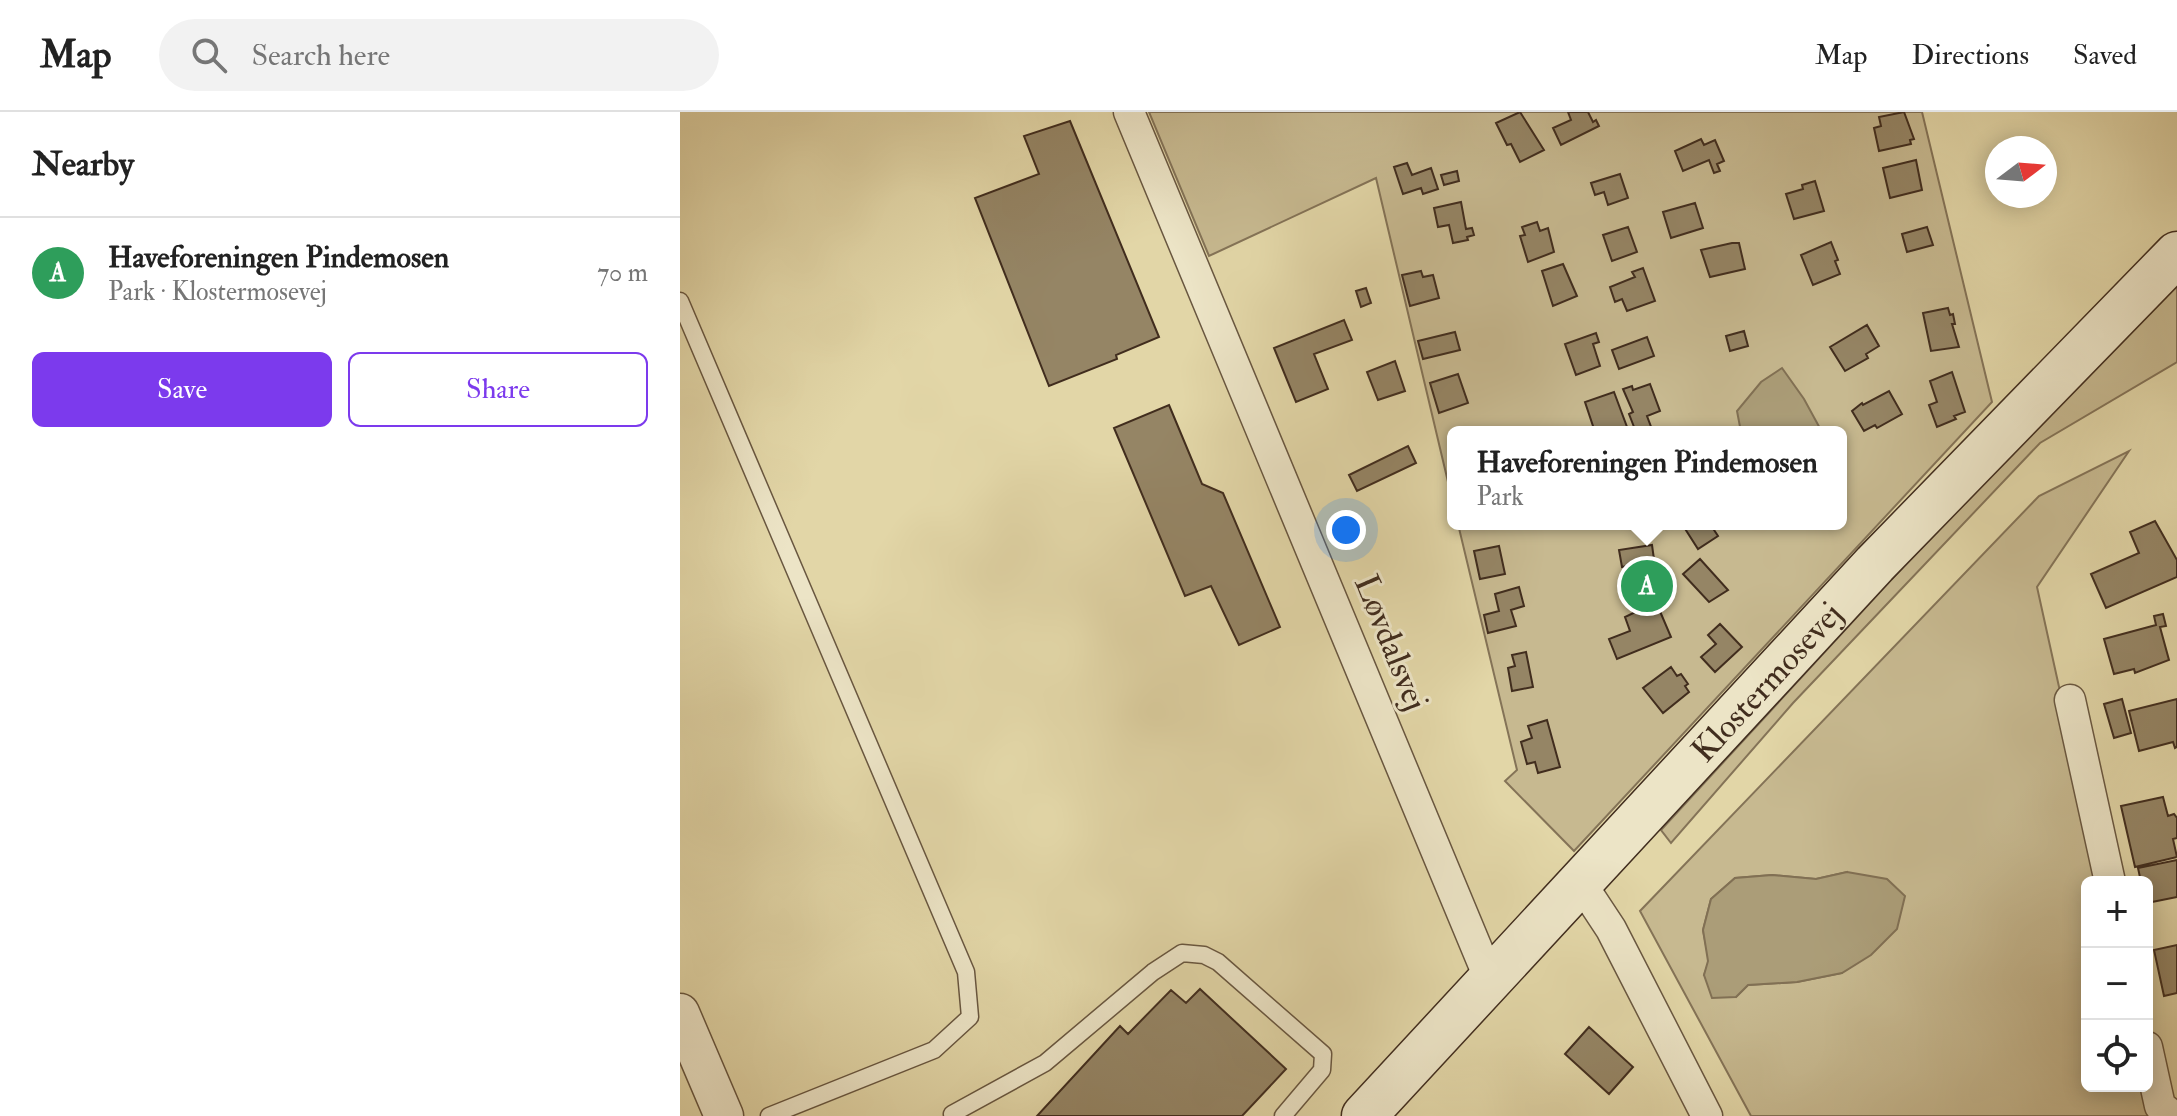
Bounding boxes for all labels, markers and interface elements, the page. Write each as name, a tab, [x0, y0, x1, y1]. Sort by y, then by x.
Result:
search box	[159, 19, 719, 91]
text: Map	[40, 31, 111, 79]
icon: search	[187, 33, 231, 77]
text: Search here	[251, 37, 390, 74]
text: Map	[1815, 38, 1868, 73]
text: Directions	[1912, 38, 2029, 73]
text: Saved	[2073, 38, 2137, 73]
north arrow	[1985, 136, 2057, 208]
text: Nearby	[32, 143, 134, 186]
text: Haveforeningen Pindemosen	[108, 239, 449, 276]
text: A	[50, 257, 66, 289]
text: 70 m	[597, 257, 648, 289]
text: Park · Klostermosevej	[108, 276, 327, 308]
button: Save	[32, 352, 332, 427]
button: Share	[348, 352, 648, 427]
popup	[1447, 426, 1847, 530]
text: Haveforeningen Pindemosen	[1476, 444, 1818, 481]
text: Park	[1476, 481, 1524, 513]
your location	[1326, 510, 1366, 550]
pin: A	[1621, 556, 1673, 616]
street label: Løvdalsvej	[1344, 568, 1437, 717]
street label: Klostermosevej	[1682, 593, 1852, 772]
map controls	[2081, 876, 2153, 1092]
button: +	[2081, 876, 2153, 948]
button: −	[2081, 948, 2153, 1020]
button: locate	[2081, 1020, 2153, 1092]

